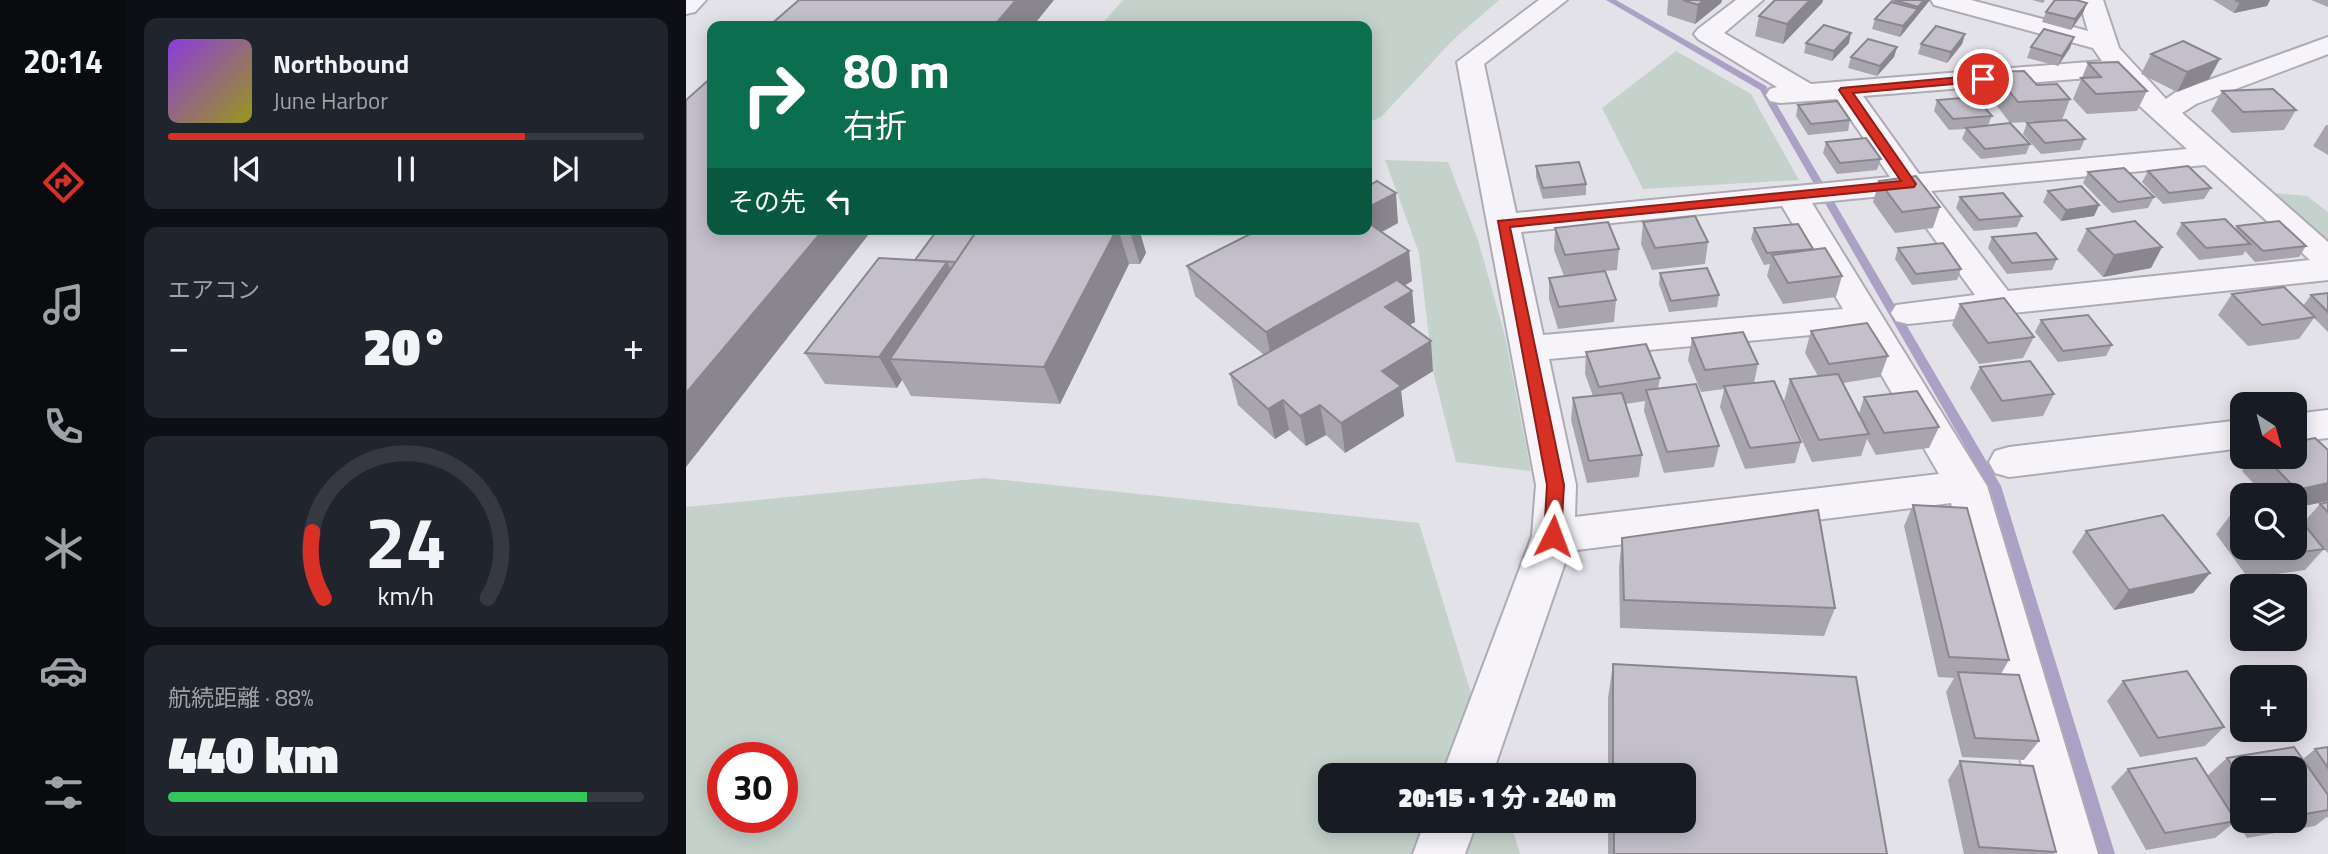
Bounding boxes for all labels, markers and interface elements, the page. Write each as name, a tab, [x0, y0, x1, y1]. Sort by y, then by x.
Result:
text: 80 m	[843, 32, 950, 107]
text: 20:14	[23, 37, 103, 85]
text: Northbound	[273, 44, 409, 83]
icon: right	[728, 49, 819, 140]
pin	[1953, 49, 2013, 109]
icon: arrive	[1964, 60, 2002, 98]
text: June Harbor	[273, 83, 388, 118]
text: 右折	[843, 101, 907, 149]
icon: previous	[228, 150, 266, 188]
icon: pause	[387, 150, 425, 188]
icon: next	[546, 150, 584, 188]
icon: directions	[39, 158, 88, 207]
text: その先	[728, 182, 806, 221]
icon: left	[820, 182, 858, 220]
text: エアコン	[168, 272, 260, 307]
icon: music	[39, 280, 88, 329]
text: 20°	[363, 306, 449, 385]
text: −	[168, 317, 189, 375]
text: +	[623, 317, 644, 375]
north arrow	[2230, 392, 2306, 469]
map controls	[2230, 392, 2307, 833]
icon: phone	[39, 402, 88, 451]
button: search	[2230, 483, 2307, 560]
text: 24	[365, 486, 447, 596]
position arrow	[1516, 499, 1590, 573]
icon: climate	[39, 524, 88, 573]
button: layers	[2230, 574, 2307, 651]
text: km/h	[378, 576, 434, 614]
icon: car	[39, 646, 88, 695]
button: +	[2230, 665, 2307, 742]
text: 航続距離 · 88%	[168, 680, 314, 715]
text: 440 km	[168, 714, 339, 793]
speed limit sign: 30	[707, 742, 798, 833]
button: −	[2230, 756, 2307, 833]
icon: filters	[39, 768, 88, 817]
text: 20:15 · 1 分 · 240 m	[1398, 778, 1616, 817]

